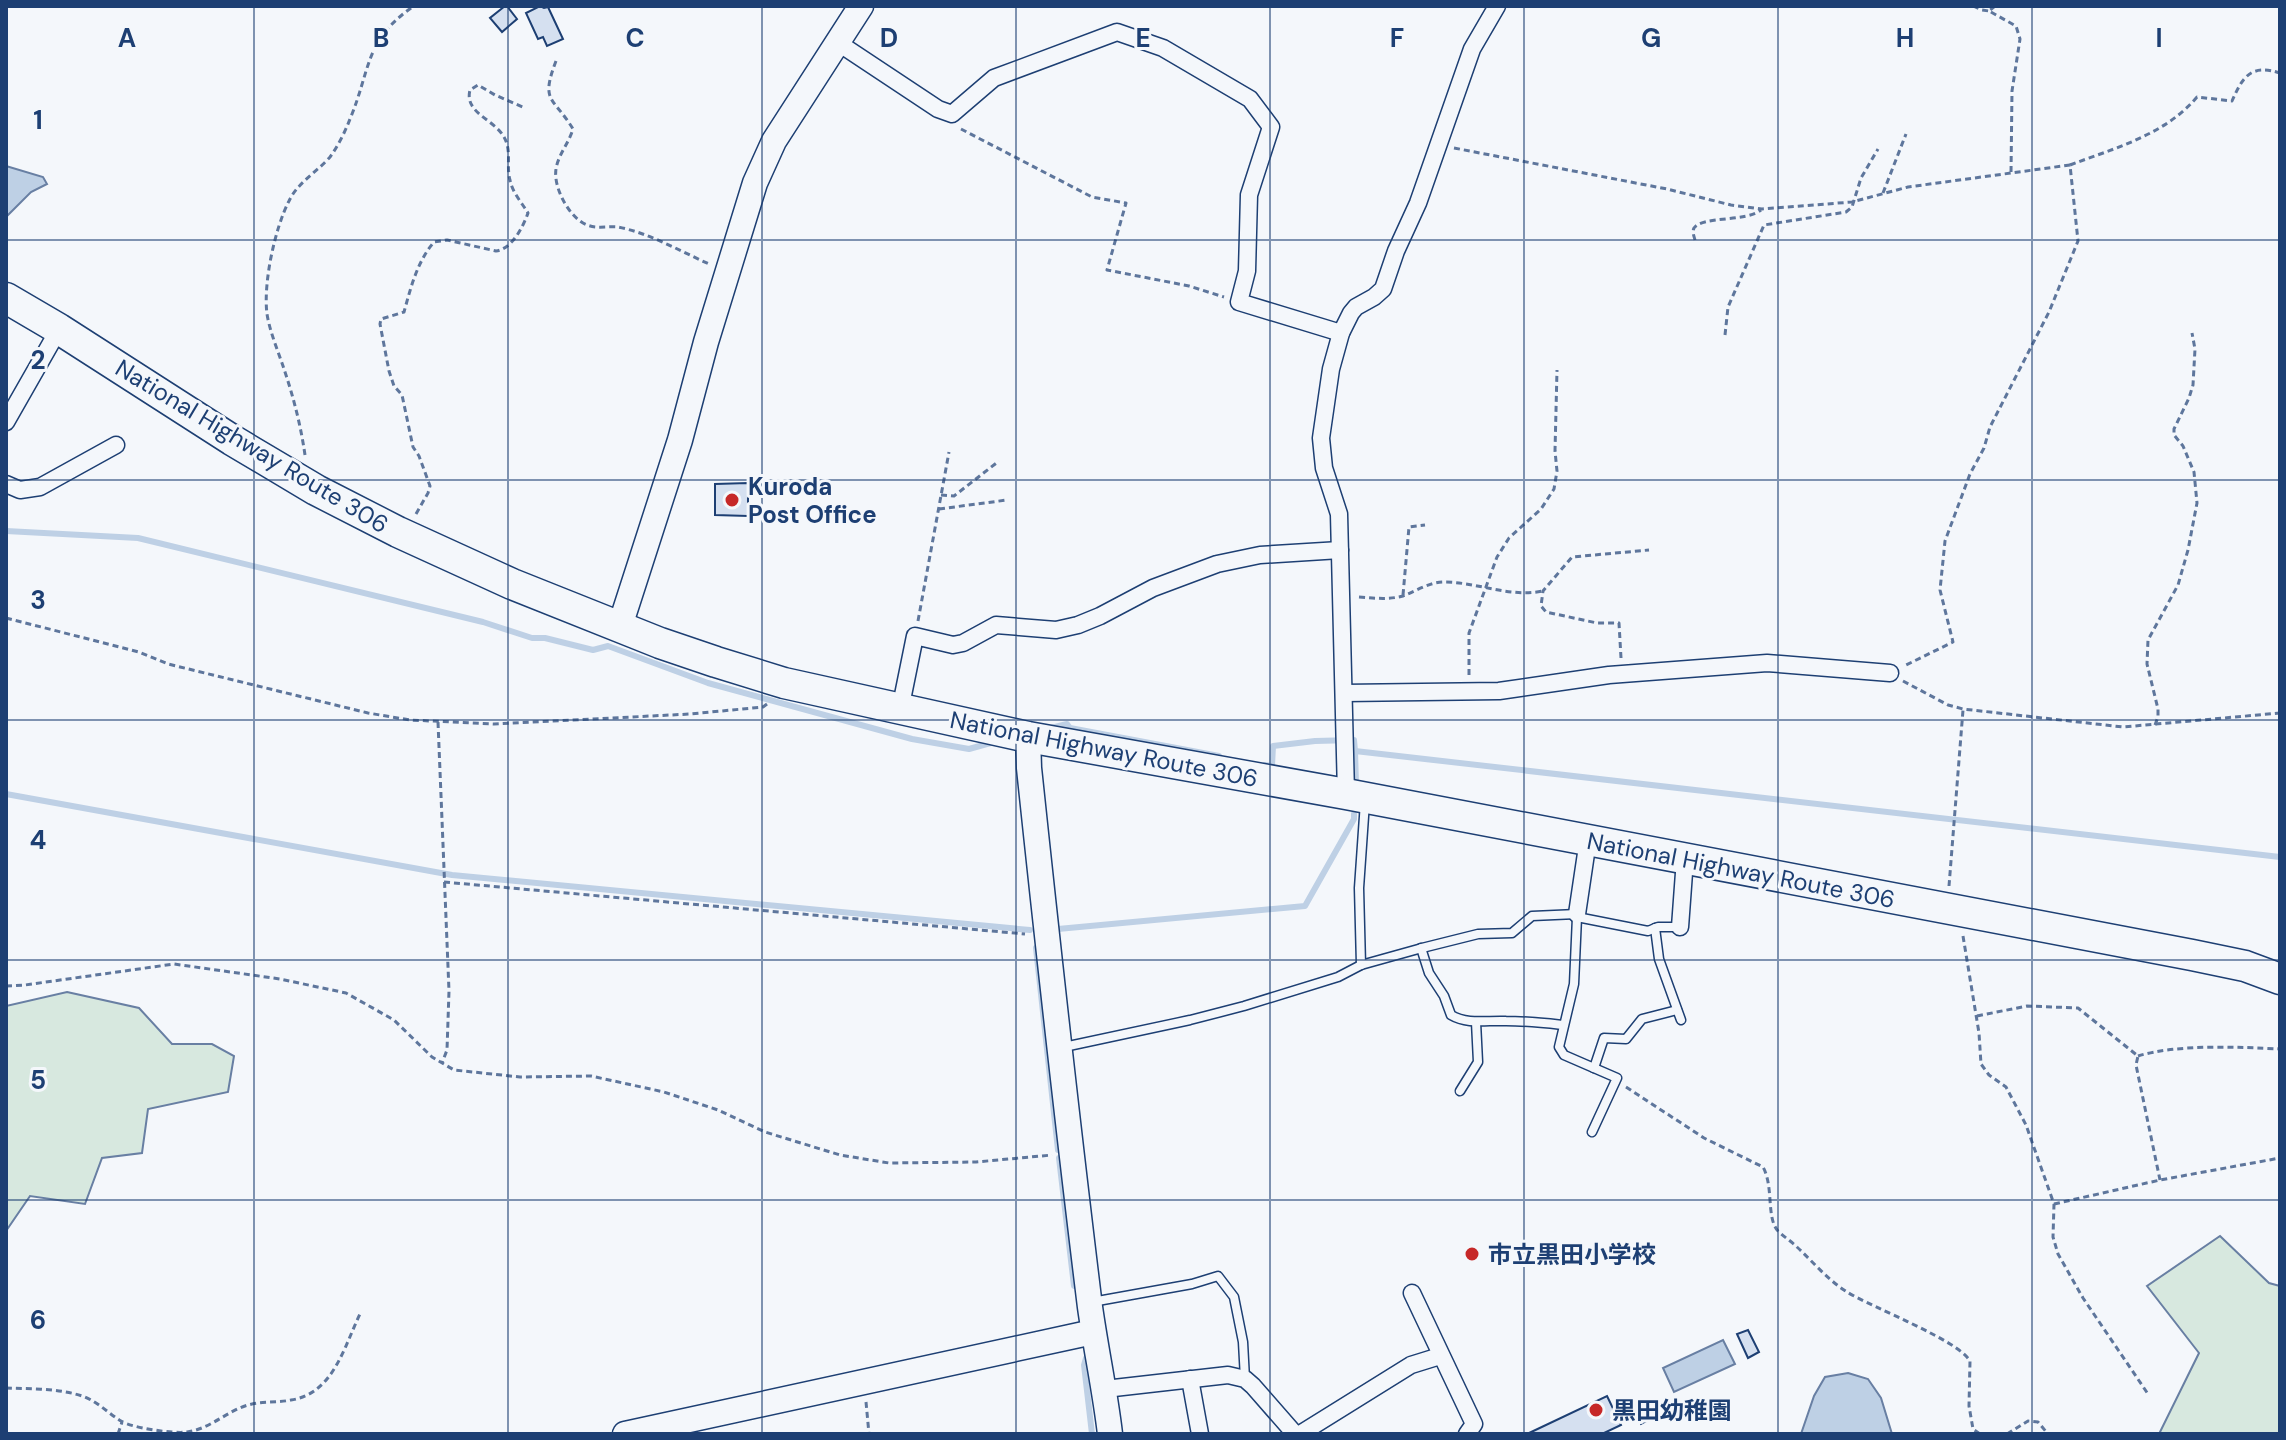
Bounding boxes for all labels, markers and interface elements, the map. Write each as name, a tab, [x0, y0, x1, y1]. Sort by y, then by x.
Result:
text: A	[118, 21, 136, 55]
text: B	[373, 21, 389, 55]
text: C	[625, 21, 645, 55]
text: D	[880, 21, 898, 55]
text: E	[1135, 21, 1151, 55]
text: F	[1390, 21, 1404, 55]
text: G	[1641, 21, 1661, 55]
text: H	[1896, 21, 1914, 55]
text: I	[2155, 21, 2163, 55]
text: 1	[33, 103, 43, 137]
text: 2	[30, 343, 46, 377]
street label: National Highway Route 306	[110, 352, 394, 540]
place label: Kuroda Post Office	[748, 471, 877, 530]
marker: Kuroda Post Office	[723, 491, 741, 509]
text: 3	[30, 583, 46, 617]
street label: National Highway Route 306	[947, 704, 1261, 794]
text: 4	[30, 823, 46, 857]
street label: National Highway Route 306	[1584, 825, 1898, 915]
text: 5	[30, 1063, 46, 1097]
place label: 市立黒田小学校	[1488, 1239, 1656, 1270]
marker: 市立黒田小学校	[1463, 1245, 1481, 1263]
text: 6	[30, 1303, 46, 1337]
place label: 黒田幼稚園	[1612, 1395, 1732, 1426]
marker: 黒田幼稚園	[1587, 1401, 1605, 1419]

